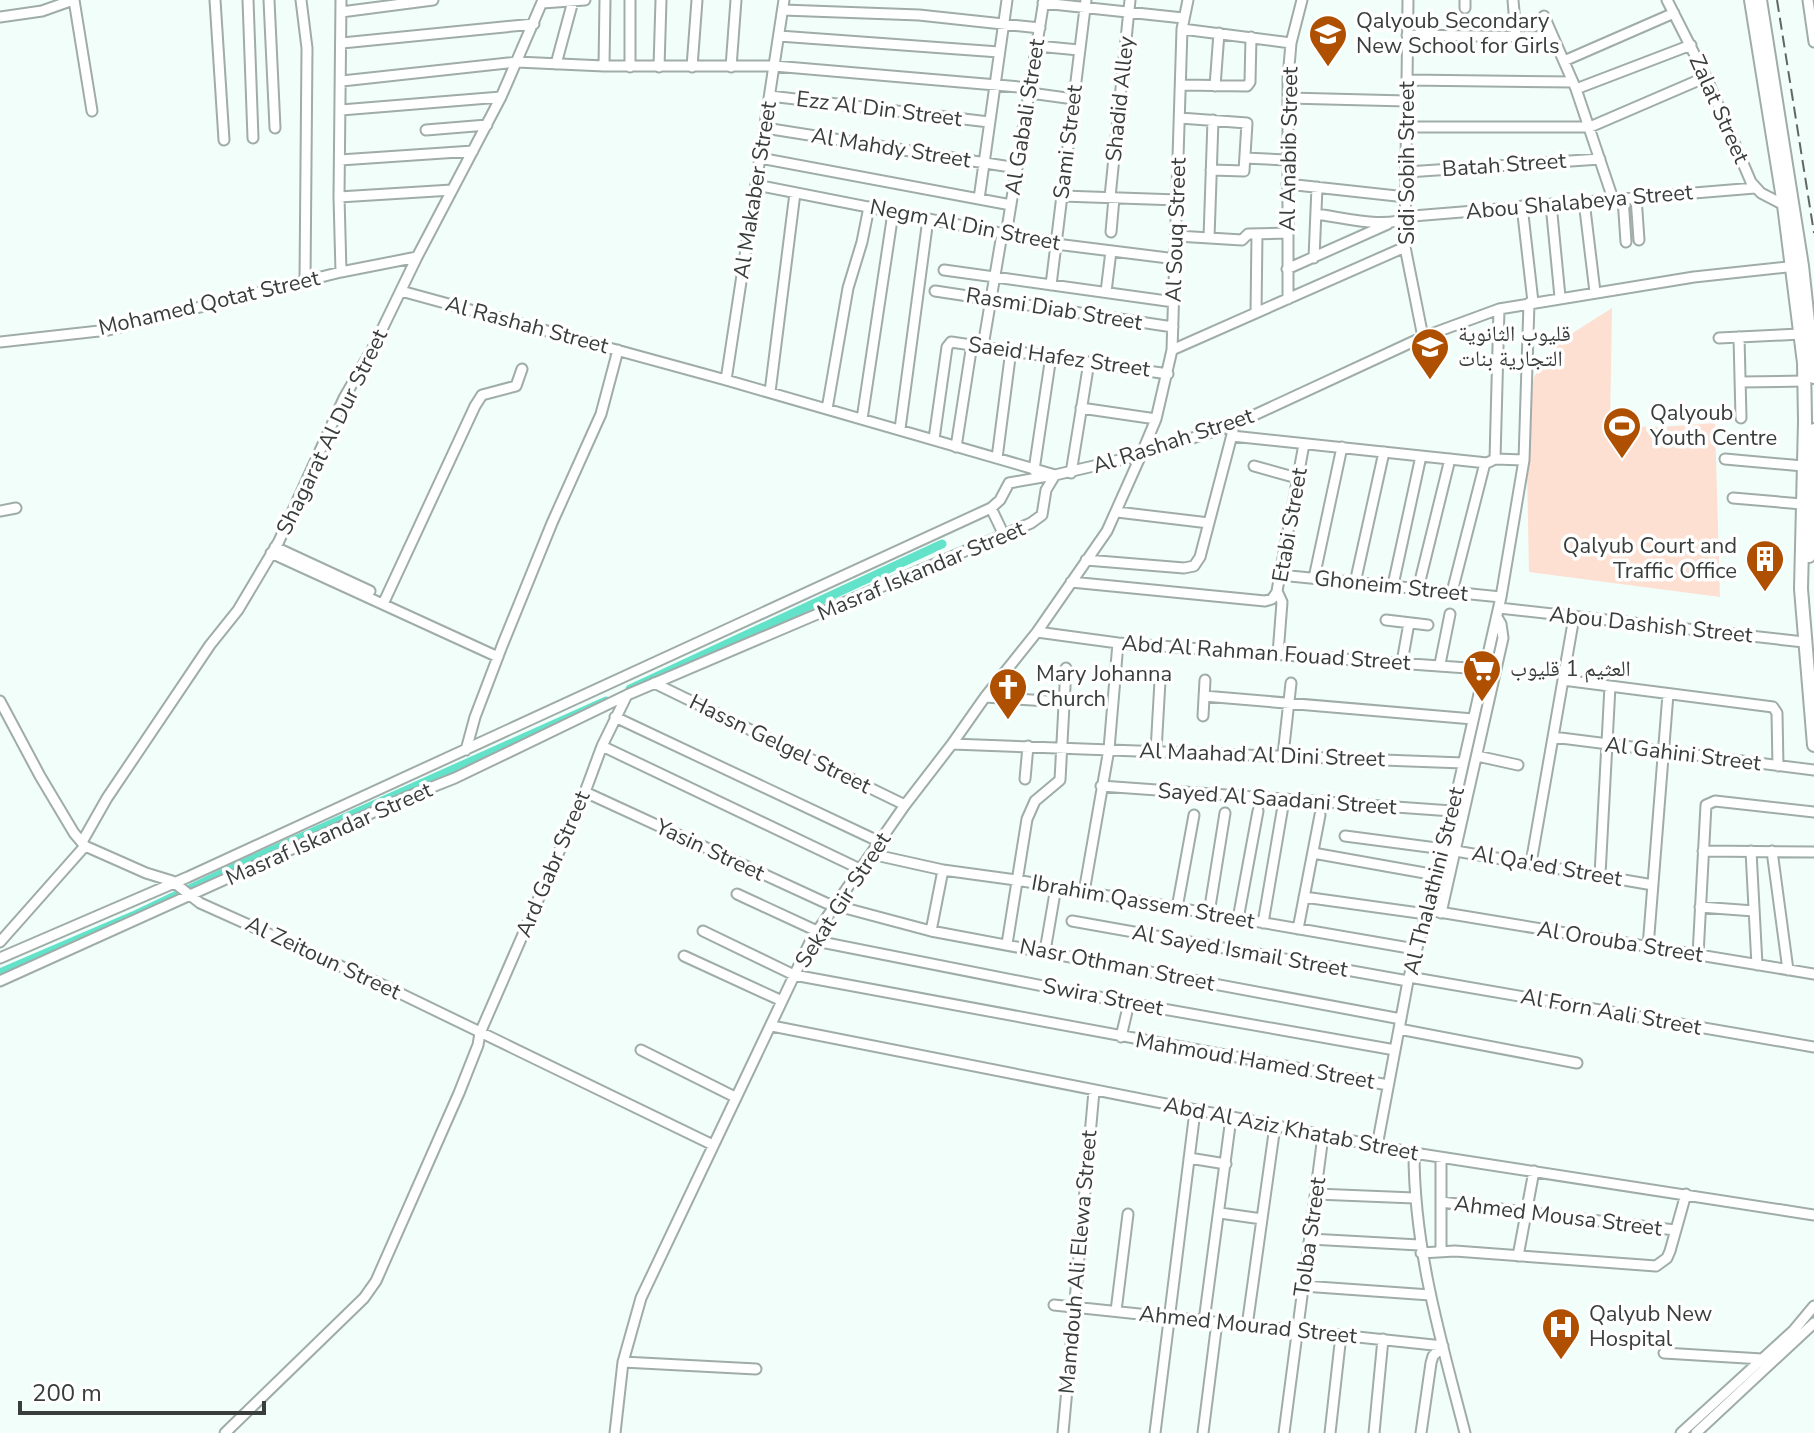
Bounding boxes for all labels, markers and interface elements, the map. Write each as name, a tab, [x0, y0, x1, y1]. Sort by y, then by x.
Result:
place label: Qalyoub Secondary New School for Girls	[1356, 6, 1560, 61]
school or university icon: Qalyoub Secondary New School for Girls	[1307, 13, 1349, 68]
street label: Shadid Alley	[1099, 34, 1142, 163]
street label: Al Gabali Street	[998, 37, 1052, 197]
street label: Zalat Street	[1682, 50, 1756, 168]
street label: Al Anabib Street	[1273, 66, 1305, 232]
street label: Sidi Sobih Street	[1392, 81, 1422, 245]
street label: Sami Street	[1046, 83, 1090, 201]
street label: Ezz Al Din Street	[794, 84, 964, 134]
street label: Al Makaber Street	[726, 99, 784, 281]
street label: Al Mahdy Street	[809, 121, 973, 175]
street label: Batah Street	[1441, 146, 1567, 184]
street label: Al Souq Street	[1158, 157, 1194, 303]
street label: Abou Shalabeya Street	[1464, 177, 1694, 227]
street label: Negm Al Din Street	[867, 192, 1063, 258]
street label: Mohamed Qotat Street	[96, 263, 323, 343]
street label: Rasmi Diab Street	[964, 280, 1145, 338]
street label: Al Rashah Street	[442, 289, 612, 361]
place label: قليوب الثانوية التجارية بنات	[1458, 319, 1571, 374]
street label: Shagarat Al Dur Street	[269, 324, 395, 540]
school or university icon: قليوب الثانوية التجارية بنات	[1409, 326, 1451, 381]
street label: Saeid Hafez Street	[966, 329, 1152, 385]
place label: Qalyoub Youth Centre	[1649, 398, 1777, 453]
street label: Al Rashah Street	[1089, 401, 1258, 481]
sports icon: Qalyoub Youth Centre	[1601, 405, 1643, 460]
street label: Etabi Street	[1265, 465, 1315, 585]
street label: Masraf Iskandar Street	[813, 514, 1030, 628]
place label: Qalyub Court and Traffic Office	[1563, 531, 1737, 586]
building icon: Qalyub Court and Traffic Office	[1744, 538, 1786, 593]
street label: Ghoneim Street	[1313, 563, 1470, 609]
street label: Abou Dashish Street	[1548, 599, 1754, 651]
street label: Abd Al Rahman Fouad Street	[1121, 628, 1412, 678]
supermarket icon: العثيم 1 قليوب	[1461, 648, 1503, 703]
place label: العثيم 1 قليوب	[1510, 654, 1631, 684]
place label: Mary Johanna Church	[1036, 659, 1172, 714]
church icon: Mary Johanna Church	[987, 666, 1029, 721]
street label: Hassn Gelgel Street	[684, 687, 876, 801]
street label: Al Gahini Street	[1603, 730, 1763, 778]
street label: Al Maahad Al Dini Street	[1139, 736, 1386, 774]
street label: Masraf Iskandar Street	[221, 775, 437, 893]
street label: Sayed Al Saadani Street	[1157, 776, 1398, 822]
street label: Al Thalathini Street	[1396, 784, 1472, 978]
street label: Ard Gabr Street	[509, 786, 597, 942]
street label: Yasin Street	[650, 811, 770, 888]
street label: Sekat Gir Street	[788, 826, 898, 973]
street label: Al Qa'ed Street	[1470, 838, 1625, 894]
street label: Ibrahim Qassem Street	[1029, 868, 1257, 936]
street label: Al Zeitoun Street	[241, 909, 406, 1007]
street label: Al Orouba Street	[1535, 914, 1705, 970]
street label: Al Sayed Ismail Street	[1130, 917, 1351, 985]
street label: Nasr Othman Street	[1017, 931, 1217, 999]
street label: Swira Street	[1040, 971, 1166, 1023]
street label: Al Forn Aali Street	[1518, 981, 1704, 1043]
street label: Mahmoud Hamed Street	[1133, 1025, 1377, 1097]
street label: Abd Al Aziz Khatab Street	[1161, 1090, 1421, 1168]
street label: Mamdouh Ali Elewa Street	[1052, 1129, 1104, 1395]
street label: Tolba Street	[1287, 1175, 1333, 1299]
street label: Ahmed Mousa Street	[1453, 1188, 1664, 1244]
street label: Ahmed Mourad Street	[1138, 1299, 1359, 1351]
place label: Qalyub New Hospital	[1589, 1299, 1712, 1354]
hospital icon: Qalyub New Hospital	[1540, 1306, 1582, 1361]
scale bar	[20, 1365, 264, 1415]
text: 200 m	[32, 1377, 102, 1409]

